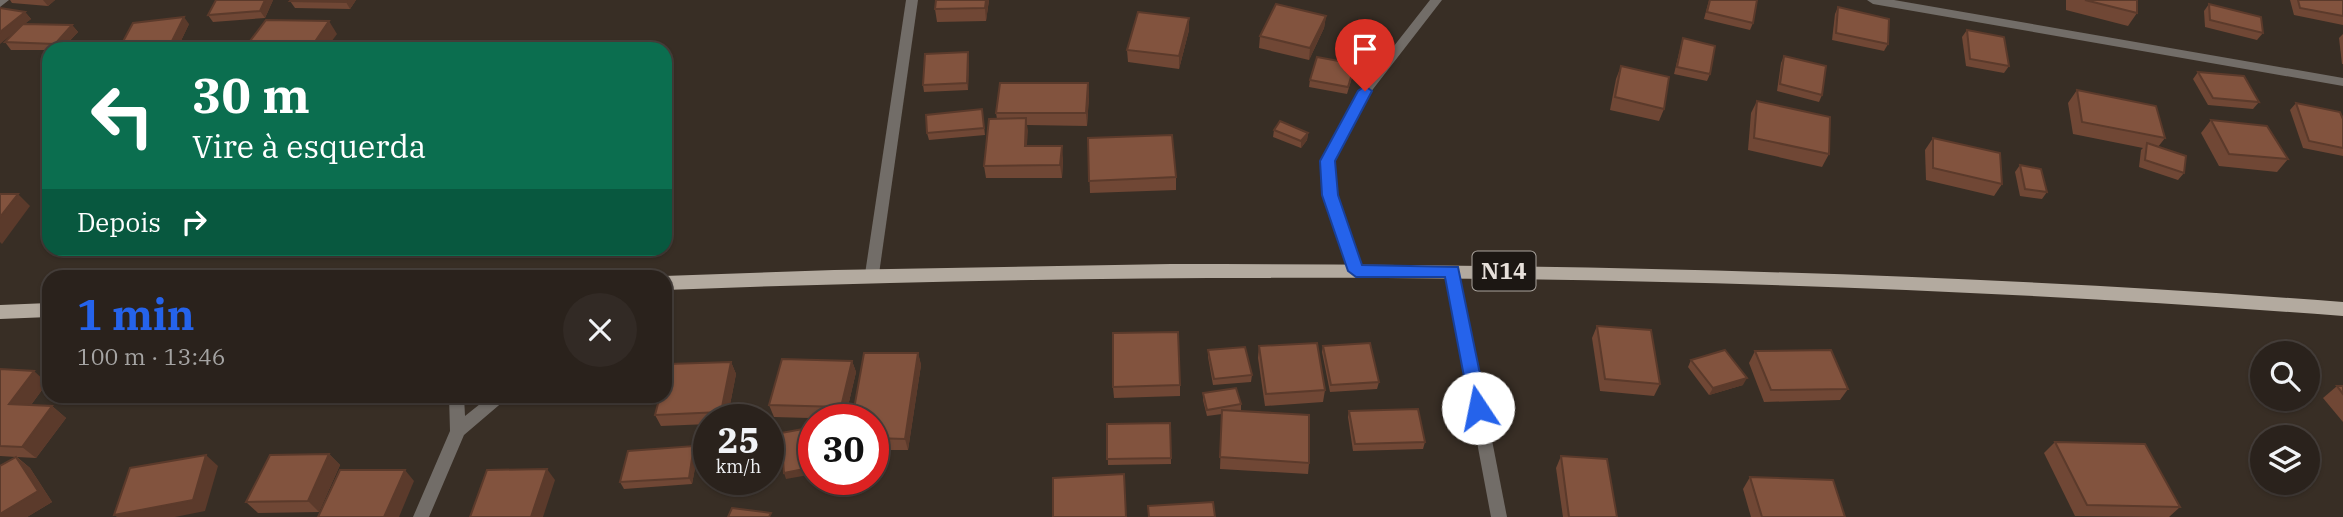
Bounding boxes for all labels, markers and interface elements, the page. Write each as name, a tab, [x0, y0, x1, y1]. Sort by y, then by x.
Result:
pin	[1335, 19, 1395, 91]
icon: arrive	[1346, 30, 1384, 68]
text: 30 m	[192, 63, 310, 126]
icon: left	[77, 70, 168, 161]
text: Vire à esquerda	[192, 125, 426, 167]
icon: right	[175, 203, 213, 241]
text: Depois	[77, 205, 161, 239]
road number: N14	[1472, 252, 1536, 290]
text: 1 min	[77, 287, 195, 342]
button: close	[563, 293, 637, 367]
text: 100 m · 13:46	[77, 341, 226, 371]
map controls	[2250, 341, 2320, 495]
button: search	[2250, 341, 2320, 411]
position arrow	[1441, 371, 1515, 445]
speed limit sign: 30	[798, 404, 889, 495]
text: 25	[717, 417, 760, 463]
button: layers	[2250, 425, 2320, 495]
text: km/h	[716, 455, 761, 478]

